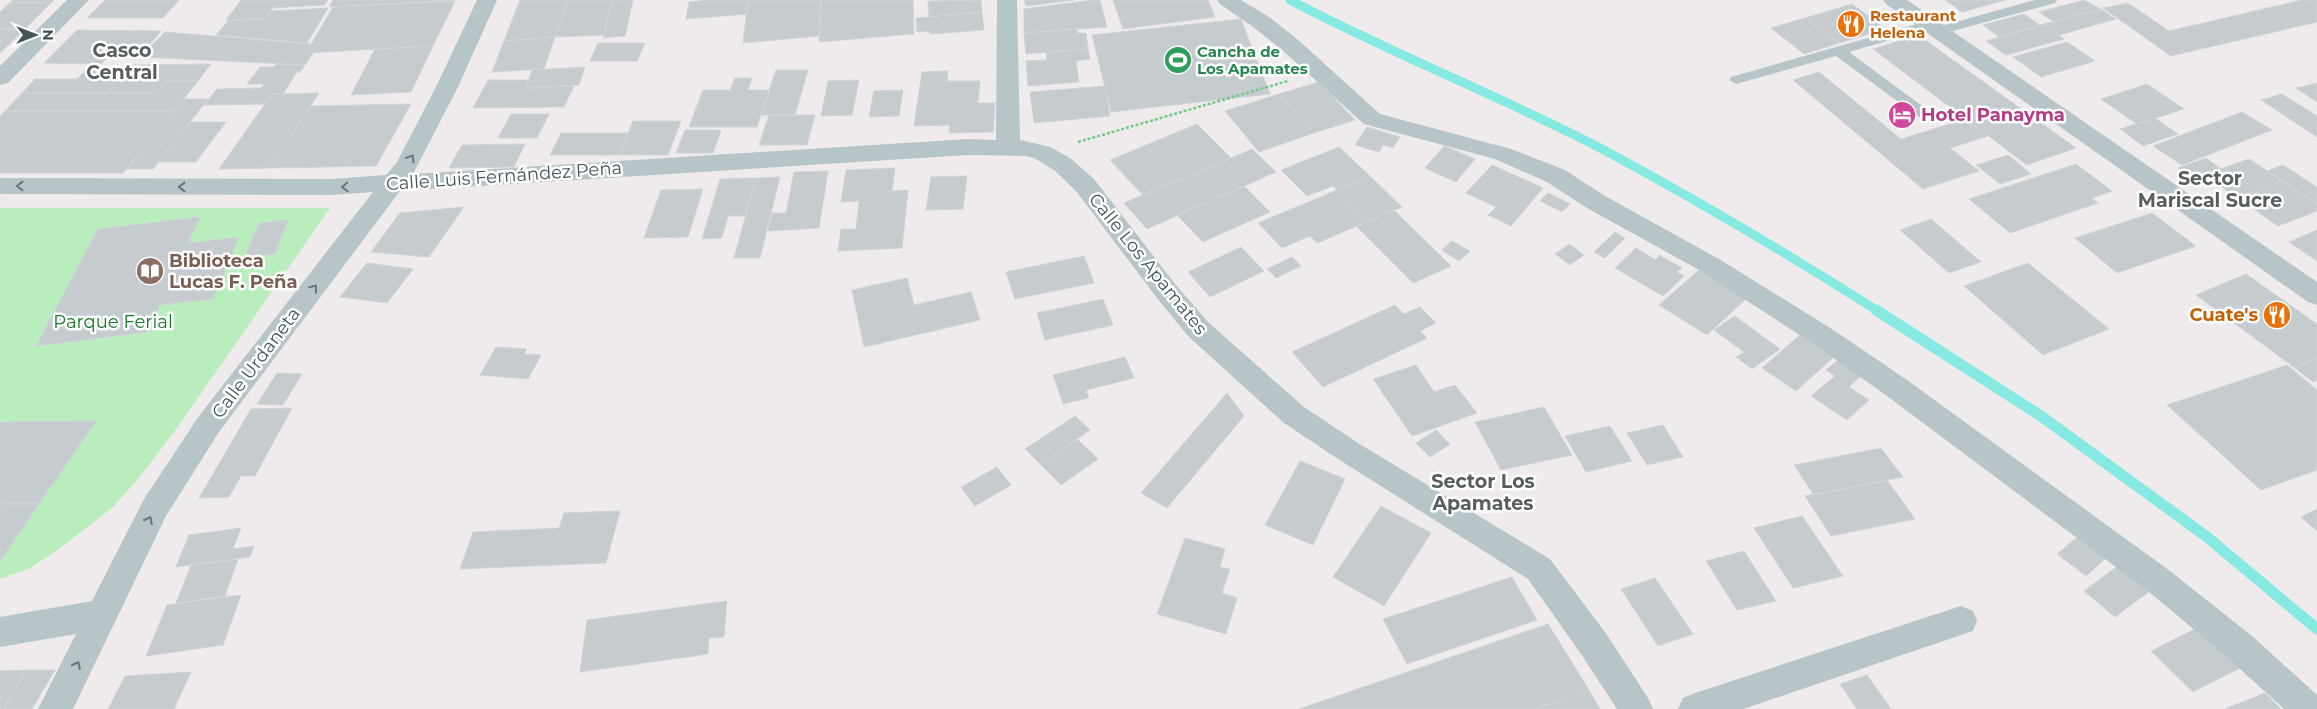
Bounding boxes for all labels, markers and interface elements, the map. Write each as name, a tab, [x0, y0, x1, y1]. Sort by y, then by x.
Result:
place label: Restaurant Helena	[1870, 6, 1957, 42]
restaurant icon: Restaurant Helena	[1836, 9, 1866, 39]
north arrow	[10, 10, 60, 60]
text: N	[39, 29, 57, 41]
district label: Casco Central	[86, 39, 158, 84]
place label: Cancha de Los Apamates	[1197, 42, 1308, 78]
sports icon: Cancha de Los Apamates	[1163, 45, 1193, 75]
hotel icon: Hotel Panayma	[1887, 100, 1917, 130]
place label: Hotel Panayma	[1921, 104, 2065, 126]
one-way arrow	[405, 154, 415, 163]
street label: Calle Luis Fernández Peña	[385, 157, 623, 195]
district label: Sector Mariscal Sucre	[2138, 167, 2282, 212]
one-way arrow	[15, 181, 23, 191]
one-way arrow	[340, 181, 348, 192]
one-way arrow	[178, 182, 186, 192]
street label: Calle Los Apamates	[1084, 189, 1212, 339]
place label: Biblioteca Lucas F. Peña	[169, 250, 298, 293]
library icon: Biblioteca Lucas F. Peña	[135, 256, 165, 286]
one-way arrow	[308, 284, 317, 294]
restaurant icon: Cuate's	[2262, 300, 2292, 330]
street label: Calle Urdaneta	[207, 303, 305, 423]
place label: Cuate's	[2189, 304, 2258, 326]
park label: Parque Ferial	[53, 311, 173, 333]
district label: Sector Los Apamates	[1431, 470, 1535, 515]
one-way arrow	[143, 516, 153, 525]
one-way arrow	[71, 662, 81, 671]

